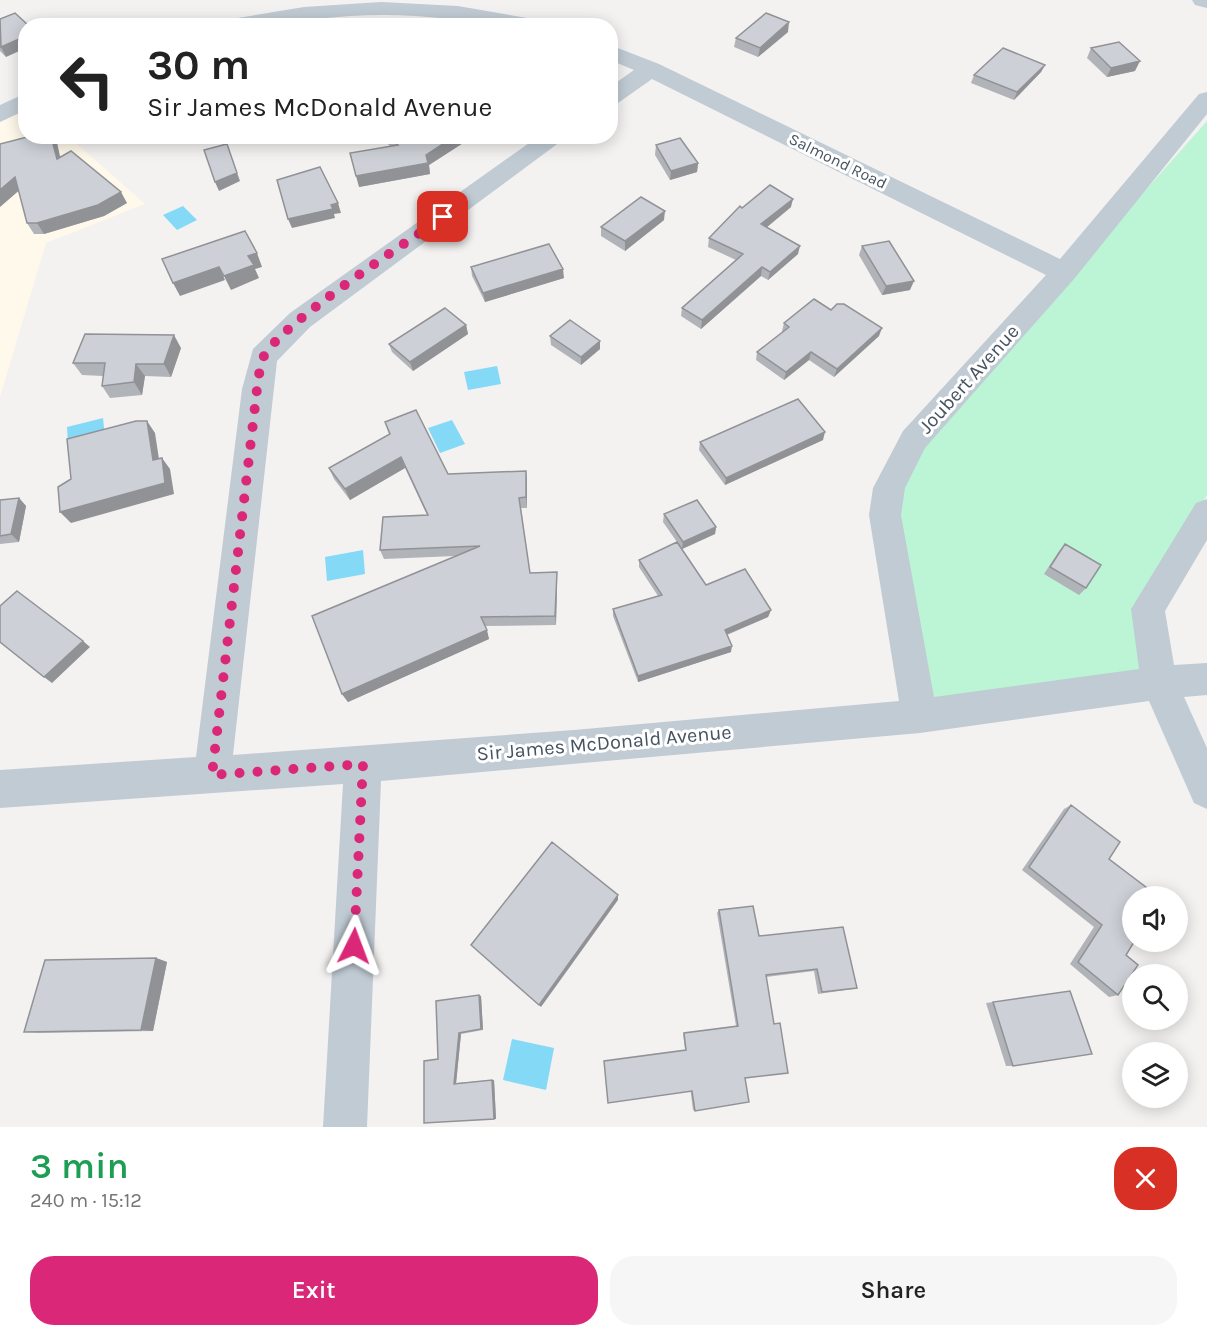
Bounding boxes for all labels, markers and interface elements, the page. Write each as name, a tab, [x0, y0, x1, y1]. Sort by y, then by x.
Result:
text: 30 m	[147, 40, 250, 90]
icon: left	[48, 42, 126, 120]
text: Sir James McDonald Avenue	[147, 91, 492, 123]
street label: Salmond Road	[786, 129, 890, 193]
pin	[417, 191, 468, 242]
icon: arrive	[426, 200, 459, 233]
street label: Joubert Avenue	[914, 320, 1024, 438]
street label: Sir James McDonald Avenue	[476, 720, 732, 766]
map controls	[1122, 886, 1188, 1108]
button: sound	[1122, 886, 1188, 952]
position arrow	[322, 914, 386, 978]
button: search	[1122, 964, 1188, 1030]
button: layers	[1122, 1042, 1188, 1108]
text: 3 min	[30, 1145, 129, 1187]
button: close	[1114, 1147, 1177, 1210]
text: 240 m · 15:12	[30, 1189, 142, 1212]
button: Exit	[30, 1256, 598, 1325]
button: Share	[610, 1256, 1177, 1325]

